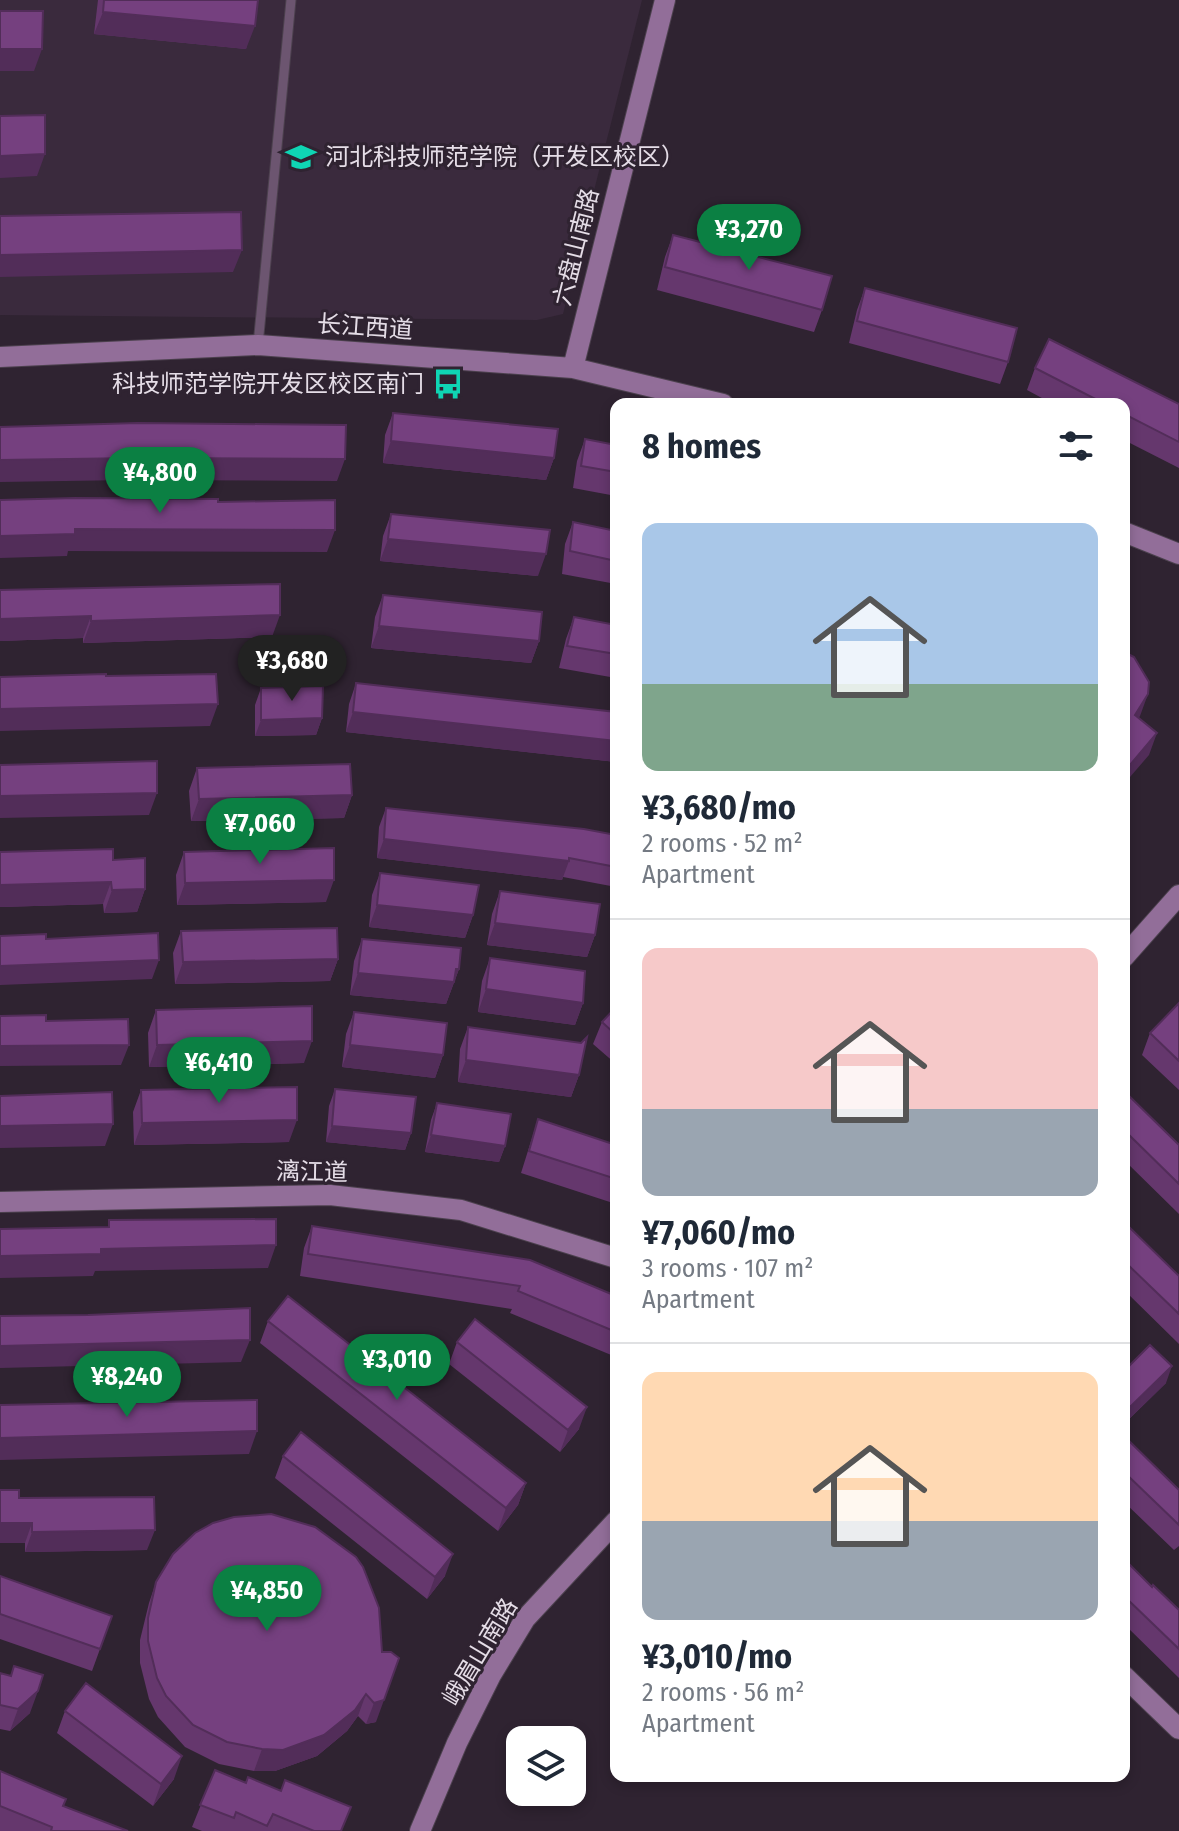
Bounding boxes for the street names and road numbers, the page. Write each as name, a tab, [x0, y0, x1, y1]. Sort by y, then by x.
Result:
street label: 六盘山南路	[548, 185, 604, 309]
street label: 长江西道	[316, 310, 414, 344]
street label: 漓江道	[276, 1157, 348, 1187]
street label: 峨眉山南路	[437, 1593, 523, 1711]

